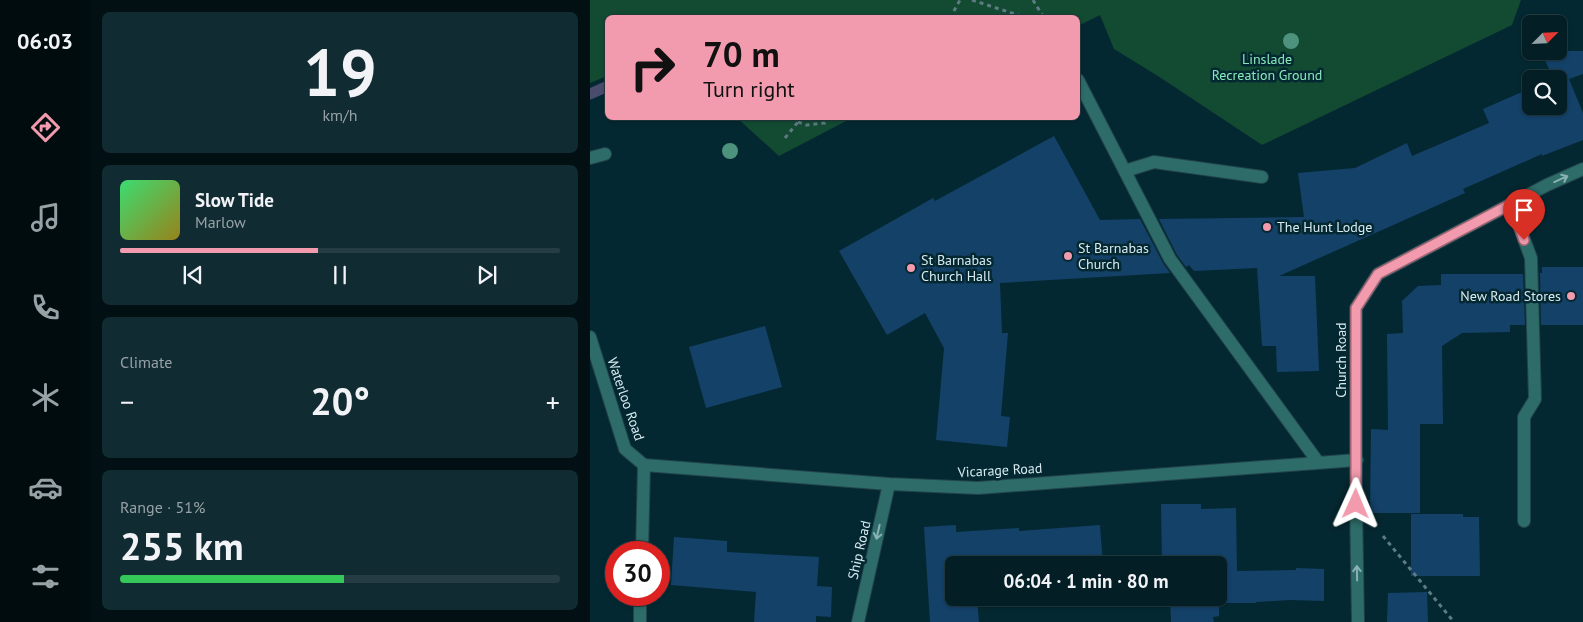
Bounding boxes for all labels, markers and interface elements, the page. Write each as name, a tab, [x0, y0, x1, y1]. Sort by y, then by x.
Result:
north arrow	[1522, 15, 1568, 60]
map controls	[1522, 15, 1567, 115]
text: 06:03	[17, 27, 73, 55]
text: 19	[303, 30, 377, 114]
text: 70 m	[703, 31, 780, 77]
icon: right	[620, 35, 685, 100]
park label: Linslade Recreation Ground	[1212, 50, 1322, 84]
button: search	[1522, 70, 1567, 115]
text: Turn right	[703, 75, 795, 103]
text: km/h	[322, 105, 358, 125]
icon: directions	[28, 110, 63, 145]
one-way arrow	[1553, 173, 1568, 183]
text: Slow Tide	[195, 188, 274, 212]
pin	[1503, 189, 1545, 240]
icon: arrive	[1510, 196, 1538, 224]
icon: music	[28, 200, 63, 235]
text: Marlow	[195, 212, 246, 232]
place label: The Hunt Lodge	[1277, 218, 1372, 236]
marker: The Hunt Lodge	[1261, 221, 1273, 233]
place label: St Barnabas Church	[1078, 239, 1149, 273]
marker: St Barnabas Church	[1062, 250, 1074, 262]
place label: St Barnabas Church Hall	[921, 251, 992, 285]
icon: previous	[179, 261, 207, 289]
icon: pause	[326, 261, 354, 289]
icon: next	[473, 261, 501, 289]
marker: St Barnabas Church Hall	[905, 262, 917, 274]
place label: New Road Stores	[1460, 287, 1561, 305]
icon: phone	[28, 290, 63, 325]
marker: New Road Stores	[1565, 290, 1577, 302]
street label: Church Road	[1332, 322, 1350, 398]
text: Climate	[120, 352, 172, 372]
street label: Waterloo Road	[603, 355, 649, 443]
text: 20°	[310, 376, 370, 425]
icon: climate	[28, 380, 63, 415]
text: −	[120, 383, 134, 420]
text: +	[546, 383, 560, 420]
street label: Vicarage Road	[956, 459, 1043, 481]
icon: car	[28, 470, 63, 505]
position arrow	[1329, 477, 1381, 529]
text: Range · 51%	[120, 497, 205, 517]
street label: Ship Road	[844, 519, 874, 581]
text: 255 km	[120, 521, 244, 570]
one-way arrow	[873, 523, 882, 539]
speed limit sign: 30	[605, 541, 670, 606]
icon: filters	[28, 559, 63, 594]
one-way arrow	[1352, 566, 1362, 582]
text: 06:04 · 1 min · 80 m	[1003, 569, 1169, 593]

